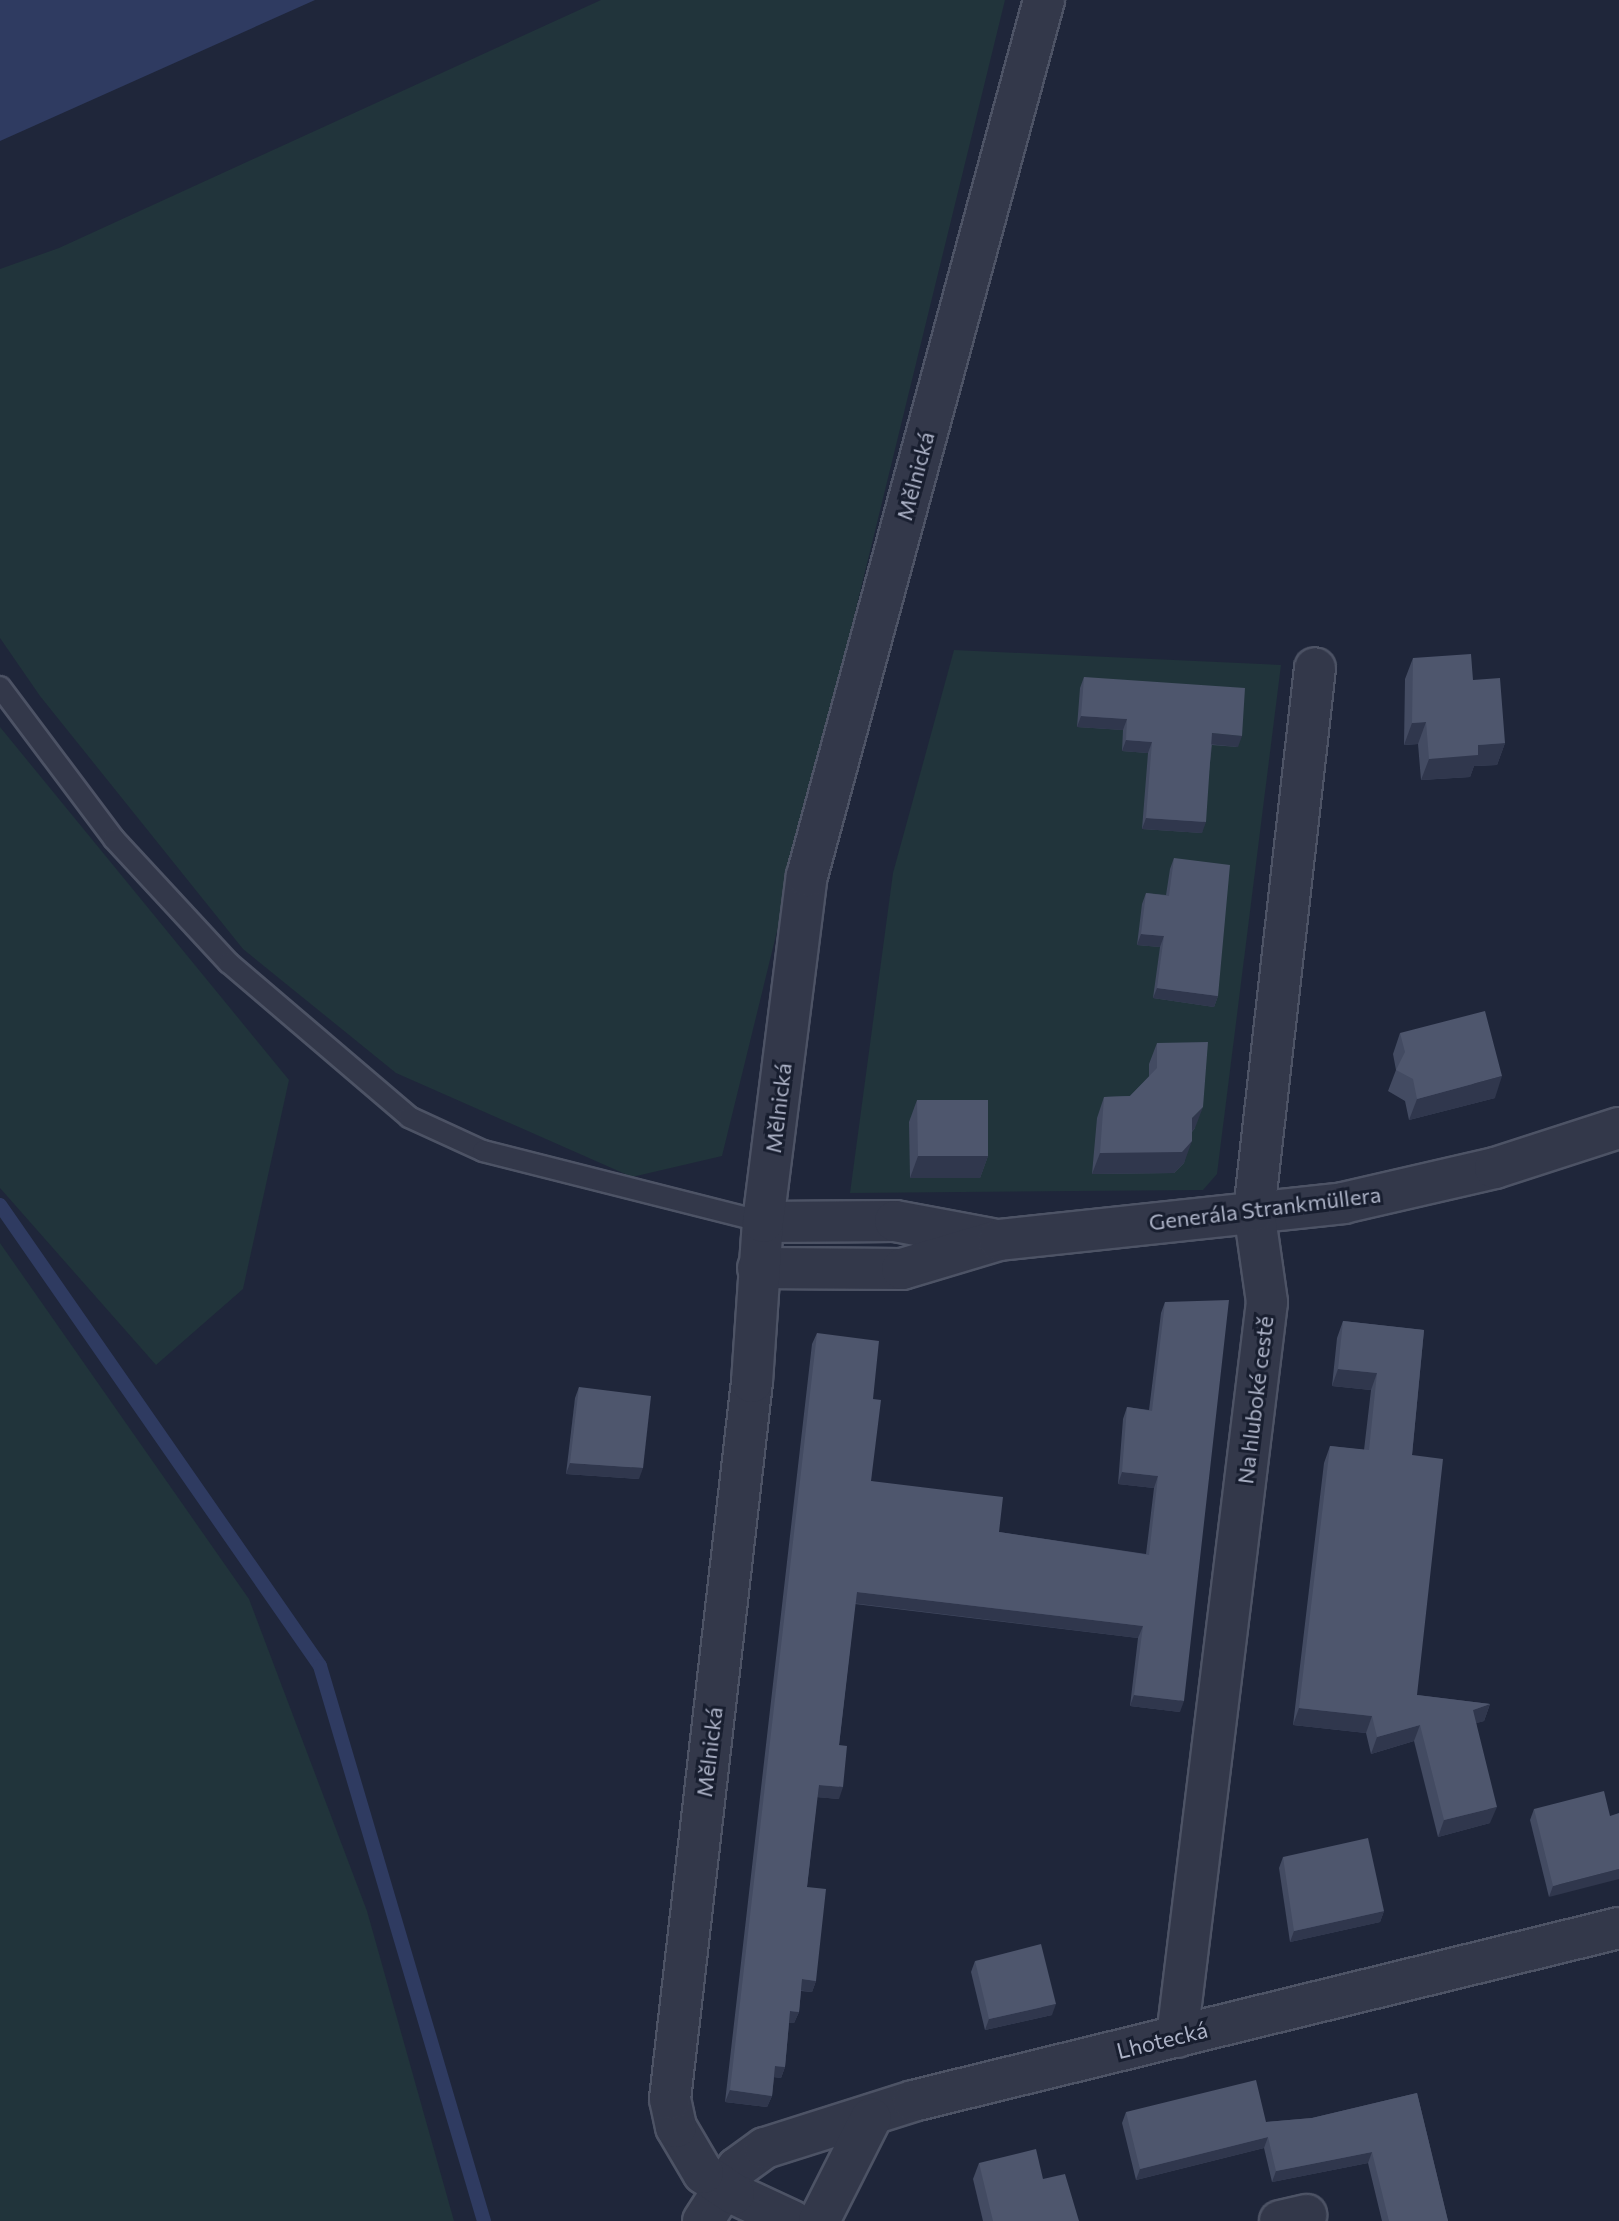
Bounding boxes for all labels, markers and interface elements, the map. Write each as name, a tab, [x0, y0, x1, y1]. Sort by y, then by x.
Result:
street label: Mělnická	[891, 429, 939, 523]
street label: Mělnická	[759, 1061, 797, 1155]
street label: Generála Strankmüllera	[1147, 1181, 1383, 1235]
street label: Na hluboké cestě	[1232, 1314, 1278, 1486]
street label: Mělnická	[690, 1705, 728, 1799]
street label: Lhotecká	[1114, 2016, 1210, 2064]

